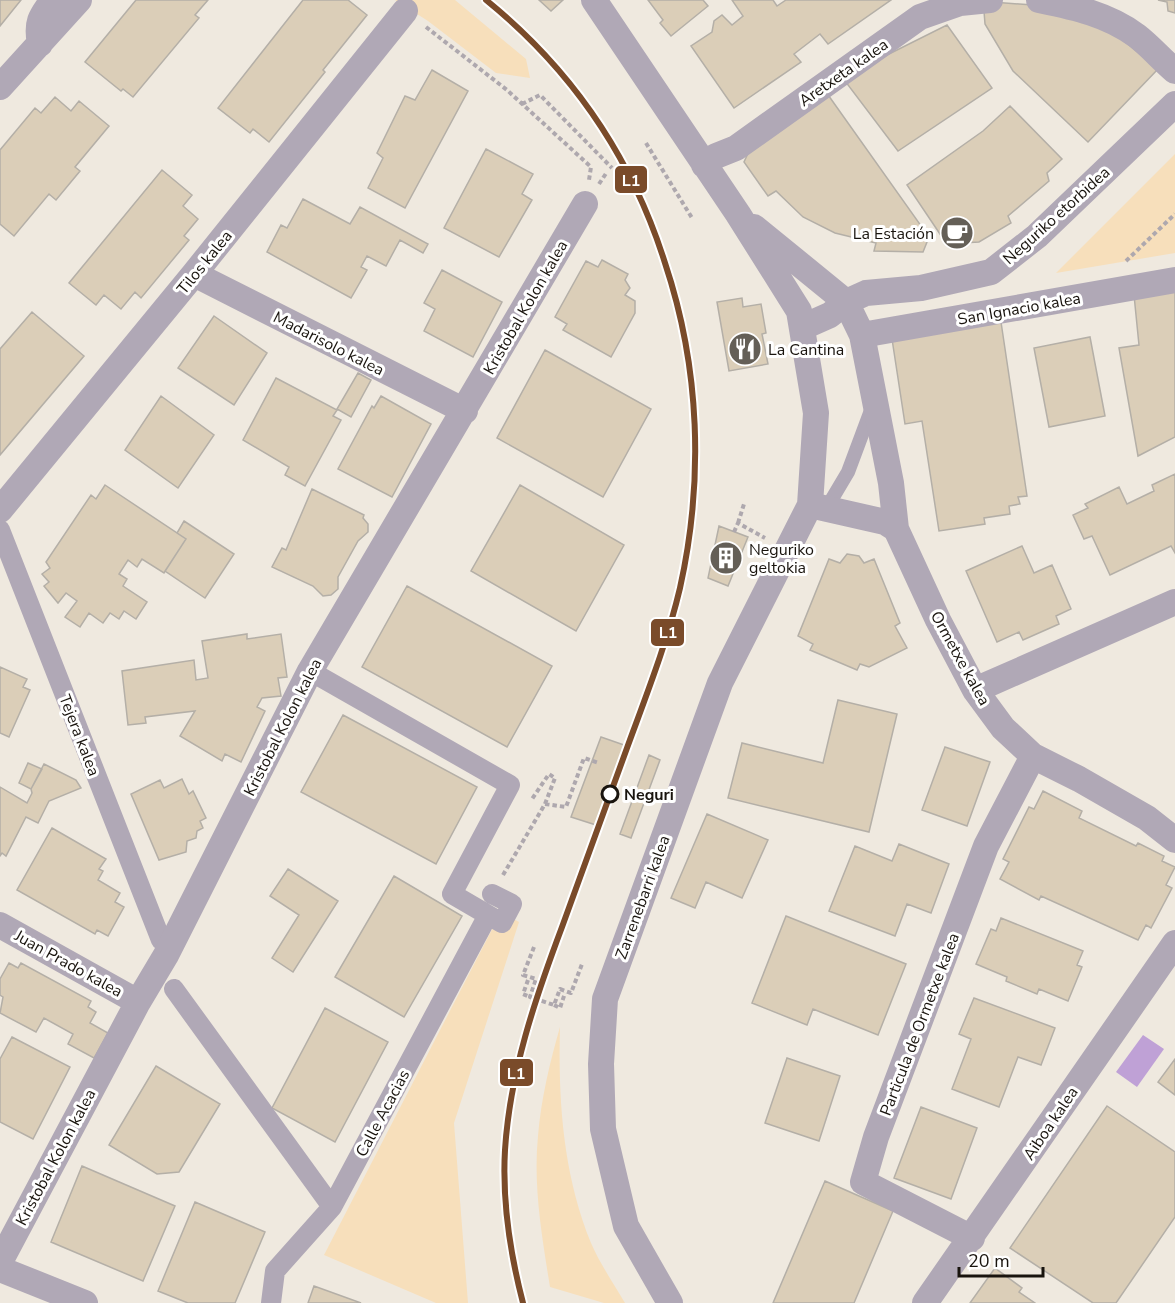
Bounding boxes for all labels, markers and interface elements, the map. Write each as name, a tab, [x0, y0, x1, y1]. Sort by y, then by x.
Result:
street label: Aretxeta kalea	[794, 34, 893, 112]
street label: Neguriko etorbidea	[998, 162, 1115, 270]
line badge: L1	[614, 165, 648, 194]
text: L1	[622, 170, 640, 192]
cafe icon: La Estación	[939, 215, 975, 251]
place label: La Estación	[853, 223, 934, 245]
street label: Tilos kalea	[172, 226, 237, 299]
street label: Kristobal Kolon kalea	[478, 236, 573, 379]
street label: San Ignacio kalea	[956, 287, 1083, 331]
street label: Madarisolo kalea	[269, 306, 388, 381]
restaurant icon: La Cantina	[727, 331, 763, 367]
place label: La Cantina	[768, 339, 844, 361]
place label: Neguriko geltokia	[749, 539, 814, 579]
building icon: Neguriko geltokia	[708, 540, 744, 576]
street label: Ormetxe kalea	[925, 607, 995, 710]
line badge: L1	[650, 618, 685, 647]
text: L1	[659, 622, 677, 644]
street label: Kristobal Kolon kalea	[239, 655, 327, 800]
street label: Tejera kalea	[53, 692, 105, 779]
place label: Neguri	[624, 784, 674, 806]
marker: Neguri	[601, 785, 619, 803]
street label: Zarrenebarri kalea	[610, 832, 676, 962]
street label: Juan Prado kalea	[10, 925, 126, 1003]
street label: Particula de Ormetxe kalea	[875, 930, 965, 1119]
line badge: L1	[499, 1058, 534, 1087]
text: L1	[507, 1063, 525, 1085]
street label: Calle Acacias	[351, 1066, 415, 1161]
street label: Aiboa kalea	[1018, 1082, 1084, 1165]
street label: Kristobal Kolon kalea	[11, 1085, 101, 1230]
scale bar	[959, 1240, 1043, 1278]
text: 20 m	[968, 1249, 1010, 1273]

